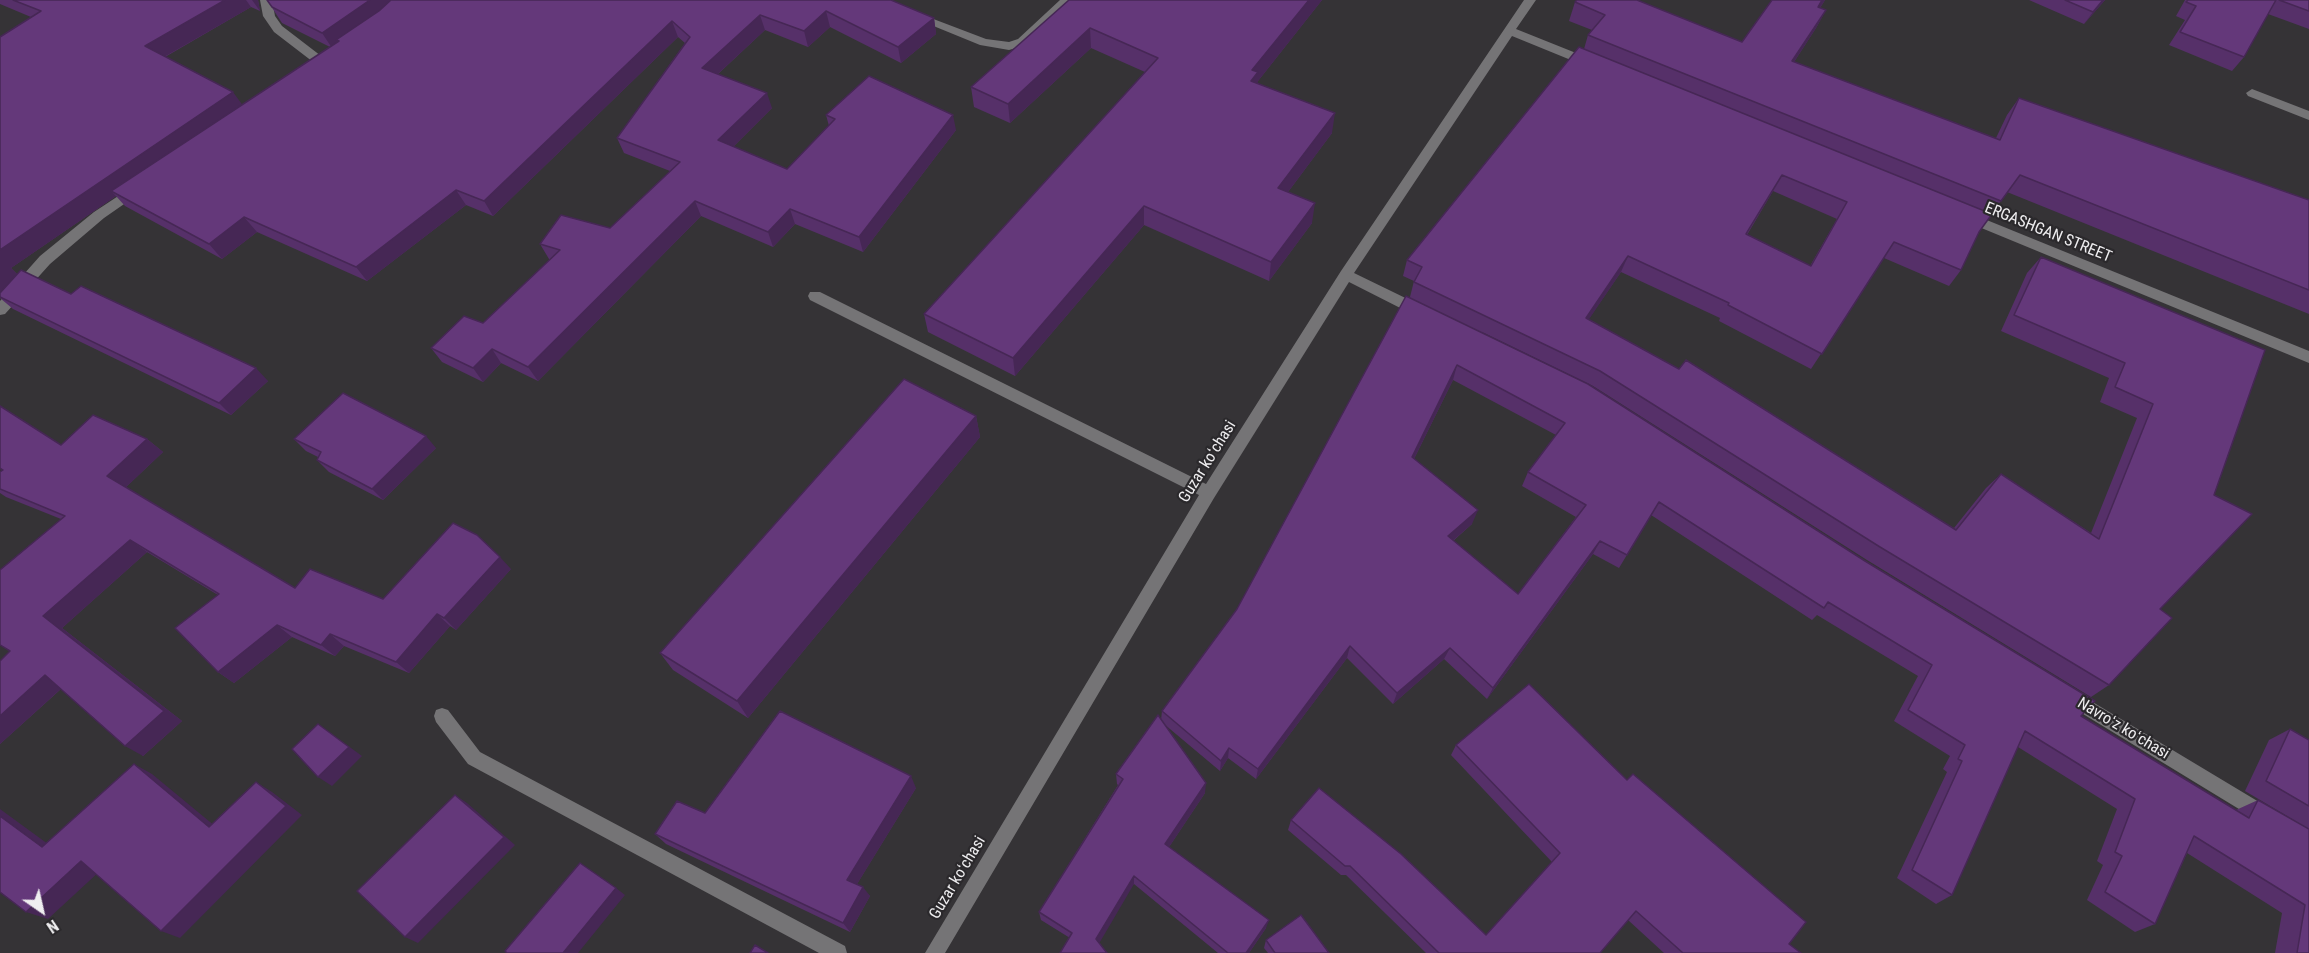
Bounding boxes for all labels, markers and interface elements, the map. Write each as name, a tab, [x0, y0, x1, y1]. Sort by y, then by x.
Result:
street label: ERGASHGAN STREET	[1982, 199, 2114, 267]
street label: Guzar koʻchasi	[1175, 417, 1241, 507]
street label: Navroʻz koʻchasi	[2074, 694, 2172, 764]
street label: Guzar koʻchasi	[926, 833, 990, 923]
north arrow	[12, 881, 72, 941]
text: N	[43, 916, 62, 937]

